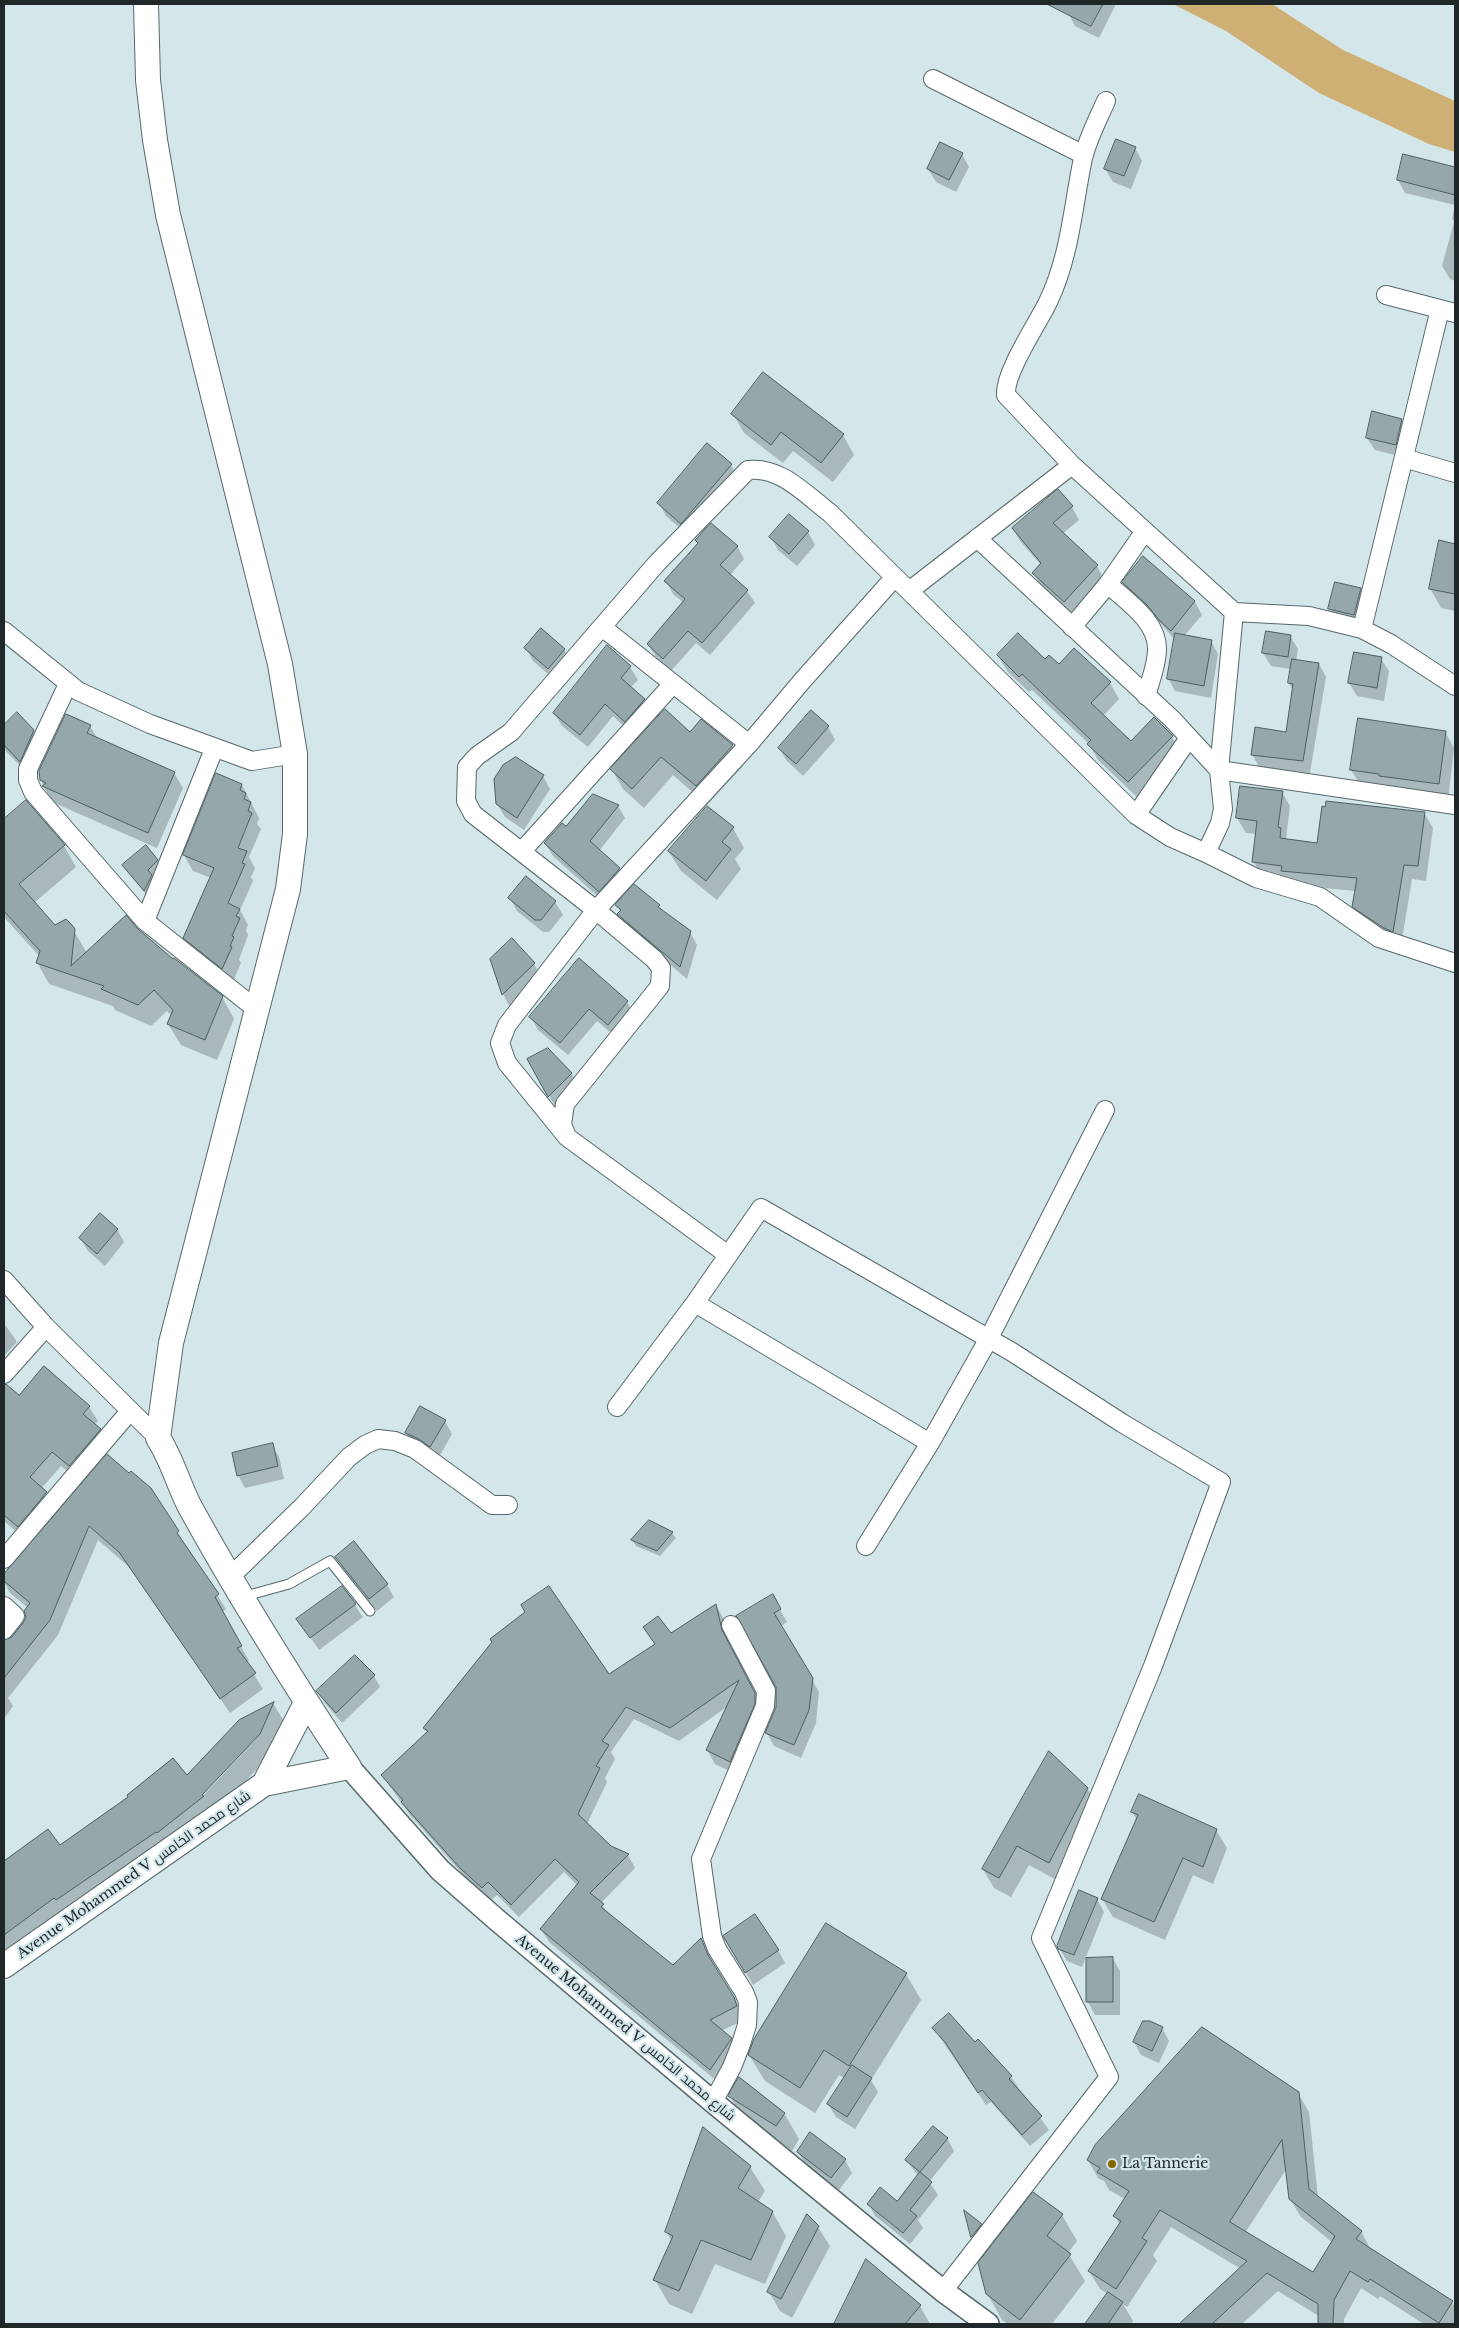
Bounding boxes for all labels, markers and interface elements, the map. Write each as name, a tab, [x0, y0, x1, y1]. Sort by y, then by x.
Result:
street label: Avenue Mohammed V شارع محمد الخامس	[14, 1787, 254, 1963]
street label: Avenue Mohammed V شارع محمد الخامس	[512, 1931, 738, 2125]
place label: La Tannerie	[1122, 2156, 1208, 2172]
marker: La Tannerie	[1106, 2158, 1118, 2170]

